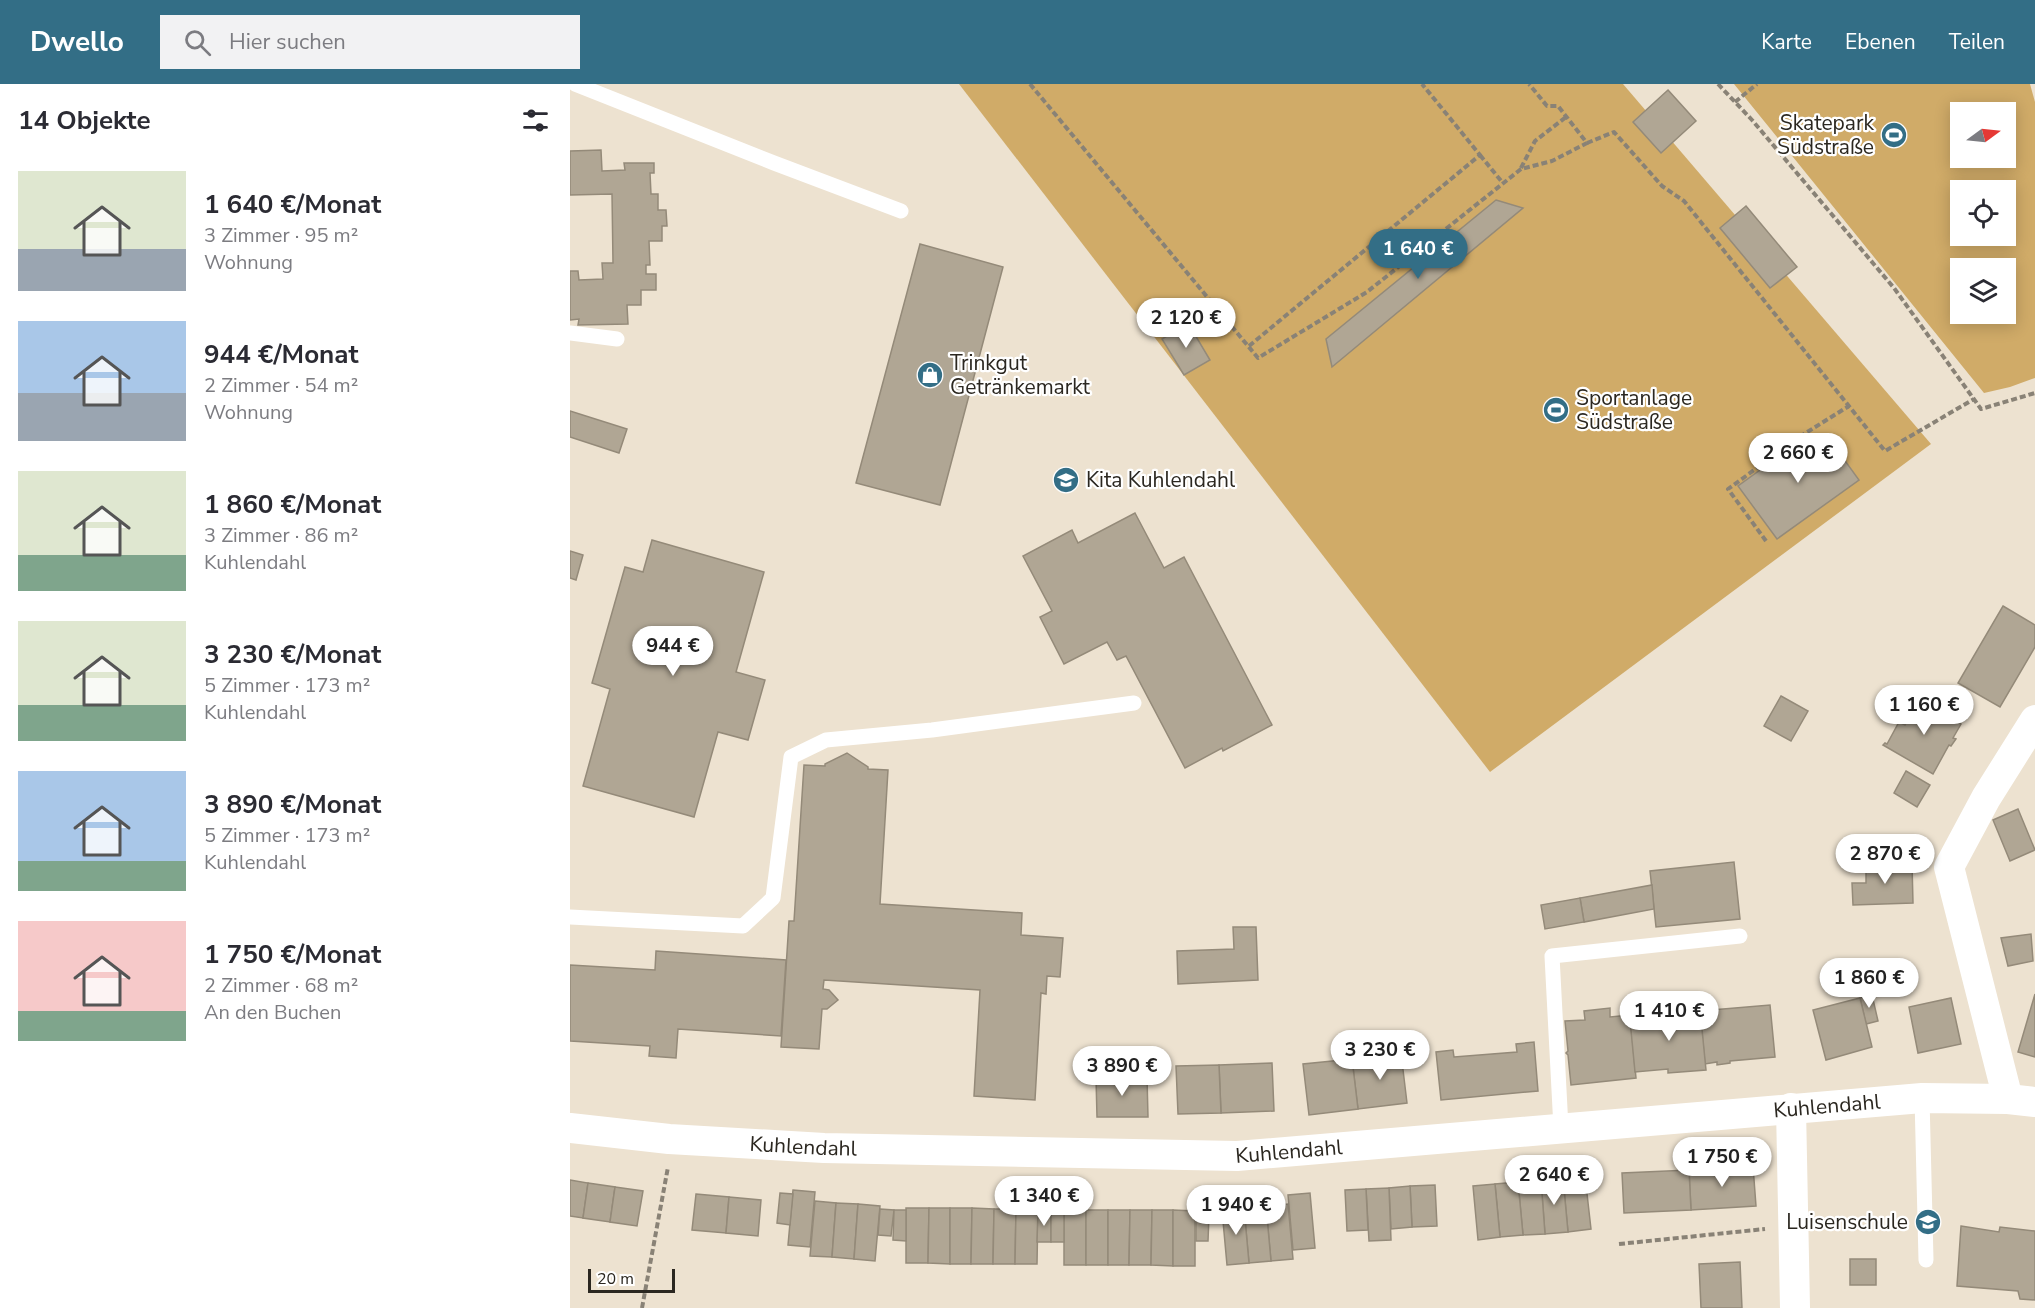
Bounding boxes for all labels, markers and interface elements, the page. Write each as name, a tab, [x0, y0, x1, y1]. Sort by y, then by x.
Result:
search box	[160, 15, 580, 69]
text: Dwello	[30, 23, 124, 61]
icon: search	[181, 26, 214, 59]
text: Hier suchen	[229, 27, 346, 57]
text: Karte	[1761, 28, 1812, 56]
text: Ebenen	[1845, 28, 1916, 56]
text: Teilen	[1949, 28, 2005, 56]
north arrow	[1950, 102, 2016, 168]
map controls	[1950, 102, 2016, 324]
text: 14 Objekte	[18, 103, 151, 138]
icon: filters	[519, 104, 552, 137]
place label: Skatepark Südstraße	[1777, 109, 1874, 161]
sports icon: Skatepark Südstraße	[1879, 120, 1909, 150]
button: locate	[1950, 180, 2016, 246]
text: 1 640 €/Monat	[204, 187, 381, 222]
icon: home	[66, 195, 138, 267]
text: 3 Zimmer · 95 m²	[204, 222, 358, 249]
pin: 1 640 €	[1363, 229, 1473, 280]
text: 1 640 €	[1383, 235, 1453, 262]
text: Wohnung	[204, 249, 293, 276]
button: layers	[1950, 258, 2016, 324]
pin: 2 120 €	[1131, 298, 1241, 349]
text: 2 120 €	[1151, 304, 1221, 331]
text: 944 €/Monat	[204, 337, 359, 372]
icon: home	[66, 345, 138, 417]
place label: Trinkgut Getränkemarkt	[950, 349, 1091, 401]
shop icon: Trinkgut Getränkemarkt	[915, 360, 945, 390]
text: 2 Zimmer · 54 m²	[204, 372, 358, 399]
place label: Sportanlage Südstraße	[1576, 384, 1692, 436]
sports icon: Sportanlage Südstraße	[1541, 395, 1571, 425]
text: Wohnung	[204, 399, 293, 426]
pin: 2 660 €	[1743, 433, 1853, 484]
text: 2 660 €	[1763, 439, 1833, 466]
school or university icon: Kita Kuhlendahl	[1051, 465, 1081, 495]
place label: Kita Kuhlendahl	[1086, 466, 1236, 494]
text: 1 860 €/Monat	[204, 487, 381, 522]
icon: home	[66, 495, 138, 567]
text: 3 Zimmer · 86 m²	[204, 522, 358, 549]
text: Kuhlendahl	[204, 549, 306, 576]
pin: 944 €	[631, 626, 715, 677]
text: 944 €	[646, 632, 700, 659]
text: 3 230 €/Monat	[204, 637, 381, 672]
icon: home	[66, 645, 138, 717]
text: 5 Zimmer · 173 m²	[204, 672, 370, 699]
pin: 1 160 €	[1869, 685, 1979, 736]
text: 1 160 €	[1889, 691, 1959, 718]
text: Kuhlendahl	[204, 699, 306, 726]
text: 3 890 €/Monat	[204, 787, 381, 822]
icon: home	[66, 795, 138, 867]
text: 5 Zimmer · 173 m²	[204, 822, 370, 849]
pin: 2 870 €	[1830, 834, 1940, 885]
text: 2 870 €	[1850, 840, 1920, 867]
text: Kuhlendahl	[204, 849, 306, 876]
text: 1 750 €/Monat	[204, 937, 381, 972]
icon: home	[66, 945, 138, 1017]
pin: 1 860 €	[1814, 958, 1924, 1009]
text: 1 860 €	[1834, 964, 1904, 991]
text: 2 Zimmer · 68 m²	[204, 972, 358, 999]
pin: 1 410 €	[1614, 991, 1724, 1042]
text: 1 410 €	[1634, 997, 1704, 1024]
text: An den Buchen	[204, 999, 341, 1026]
pin: 3 230 €	[1325, 1030, 1435, 1081]
text: 3 230 €	[1345, 1036, 1415, 1063]
pin: 3 890 €	[1067, 1046, 1177, 1097]
text: 3 890 €	[1087, 1052, 1157, 1079]
street label: Kuhlendahl	[1772, 1088, 1882, 1125]
street label: Kuhlendahl	[749, 1130, 858, 1163]
street label: Kuhlendahl	[1234, 1133, 1344, 1170]
pin: 1 750 €	[1667, 1137, 1777, 1188]
text: 1 750 €	[1687, 1143, 1757, 1170]
pin: 2 640 €	[1499, 1155, 1609, 1206]
text: 2 640 €	[1519, 1161, 1589, 1188]
pin: 1 340 €	[989, 1176, 1099, 1227]
text: 1 340 €	[1009, 1182, 1079, 1209]
pin: 1 940 €	[1181, 1185, 1291, 1236]
text: 1 940 €	[1201, 1191, 1271, 1218]
school or university icon: Luisenschule	[1913, 1207, 1943, 1237]
place label: Luisenschule	[1786, 1208, 1908, 1236]
scale bar	[588, 1266, 675, 1294]
text: 20 m	[597, 1268, 634, 1290]

